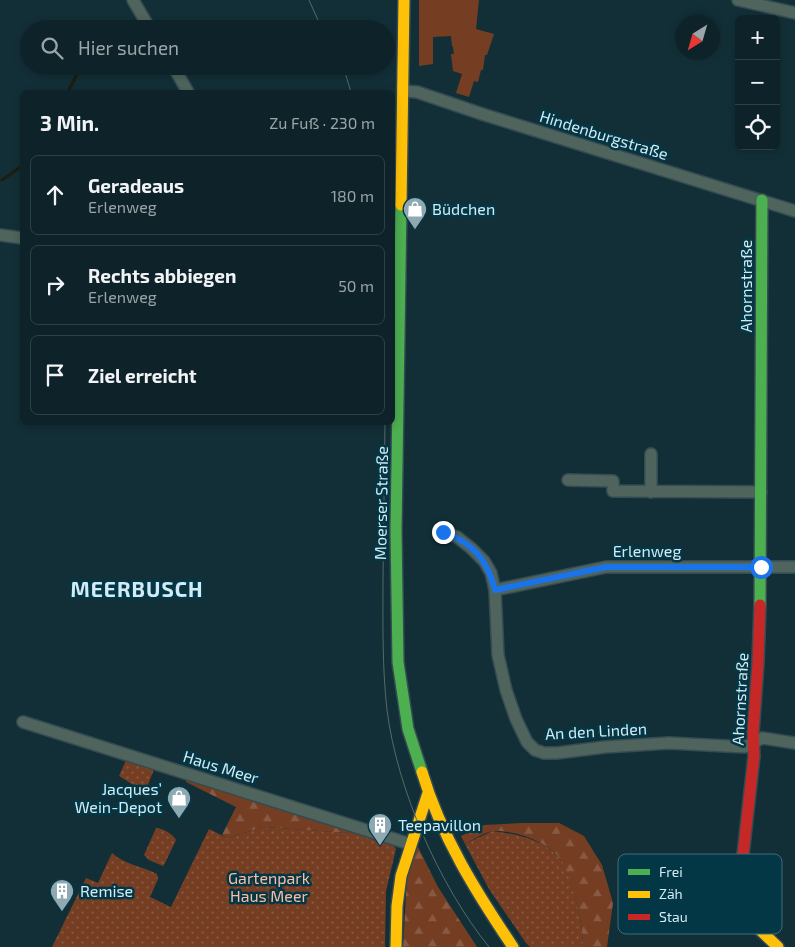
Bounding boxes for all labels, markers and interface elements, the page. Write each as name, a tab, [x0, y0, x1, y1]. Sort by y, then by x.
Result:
north arrow	[675, 15, 720, 60]
map controls	[735, 15, 780, 150]
button: +	[735, 15, 780, 60]
search box	[20, 20, 395, 75]
icon: search	[38, 34, 66, 62]
text: Hier suchen	[78, 36, 179, 59]
button: −	[735, 60, 780, 105]
button: locate	[735, 105, 780, 150]
street label: Hindenburgstraße	[538, 106, 671, 163]
text: 3 Min.	[40, 110, 99, 135]
text: Zu Fuß · 230 m	[269, 113, 375, 132]
text: Geradeaus	[88, 174, 184, 197]
icon: ahead	[41, 181, 69, 209]
text: 180 m	[331, 186, 374, 205]
shop icon: Büdchen	[402, 196, 428, 230]
text: Erlenweg	[88, 197, 157, 216]
place label: Büdchen	[432, 199, 495, 218]
street label: Ahornstraße	[736, 240, 755, 332]
text: Rechts abbiegen	[88, 264, 236, 287]
icon: right	[41, 271, 69, 299]
text: 50 m	[338, 276, 374, 295]
text: Erlenweg	[88, 287, 157, 306]
icon: arrive	[41, 361, 69, 389]
text: Ziel erreicht	[88, 364, 197, 387]
street label: Moerser Straße	[370, 446, 391, 560]
route end	[432, 521, 455, 544]
street label: Erlenweg	[613, 541, 681, 560]
route start	[750, 556, 773, 579]
district label: MEERBUSCH	[70, 576, 204, 601]
street label: Ahornstraße	[728, 652, 751, 746]
street label: An den Linden	[545, 718, 647, 743]
street label: Haus Meer	[181, 746, 262, 787]
place label: Jacques’ Wein-Depot	[74, 779, 162, 816]
shop icon: Jacques’ Wein-Depot	[166, 785, 192, 819]
building icon: Teepavillon	[367, 812, 393, 846]
place label: Teepavillon	[398, 815, 481, 834]
legend	[618, 854, 782, 934]
text: Frei	[659, 863, 683, 880]
park label: Gartenpark Haus Meer	[228, 868, 310, 905]
building icon: Remise	[49, 878, 75, 912]
place label: Remise	[80, 881, 133, 900]
text: Zäh	[659, 885, 683, 902]
text: Stau	[659, 908, 688, 925]

